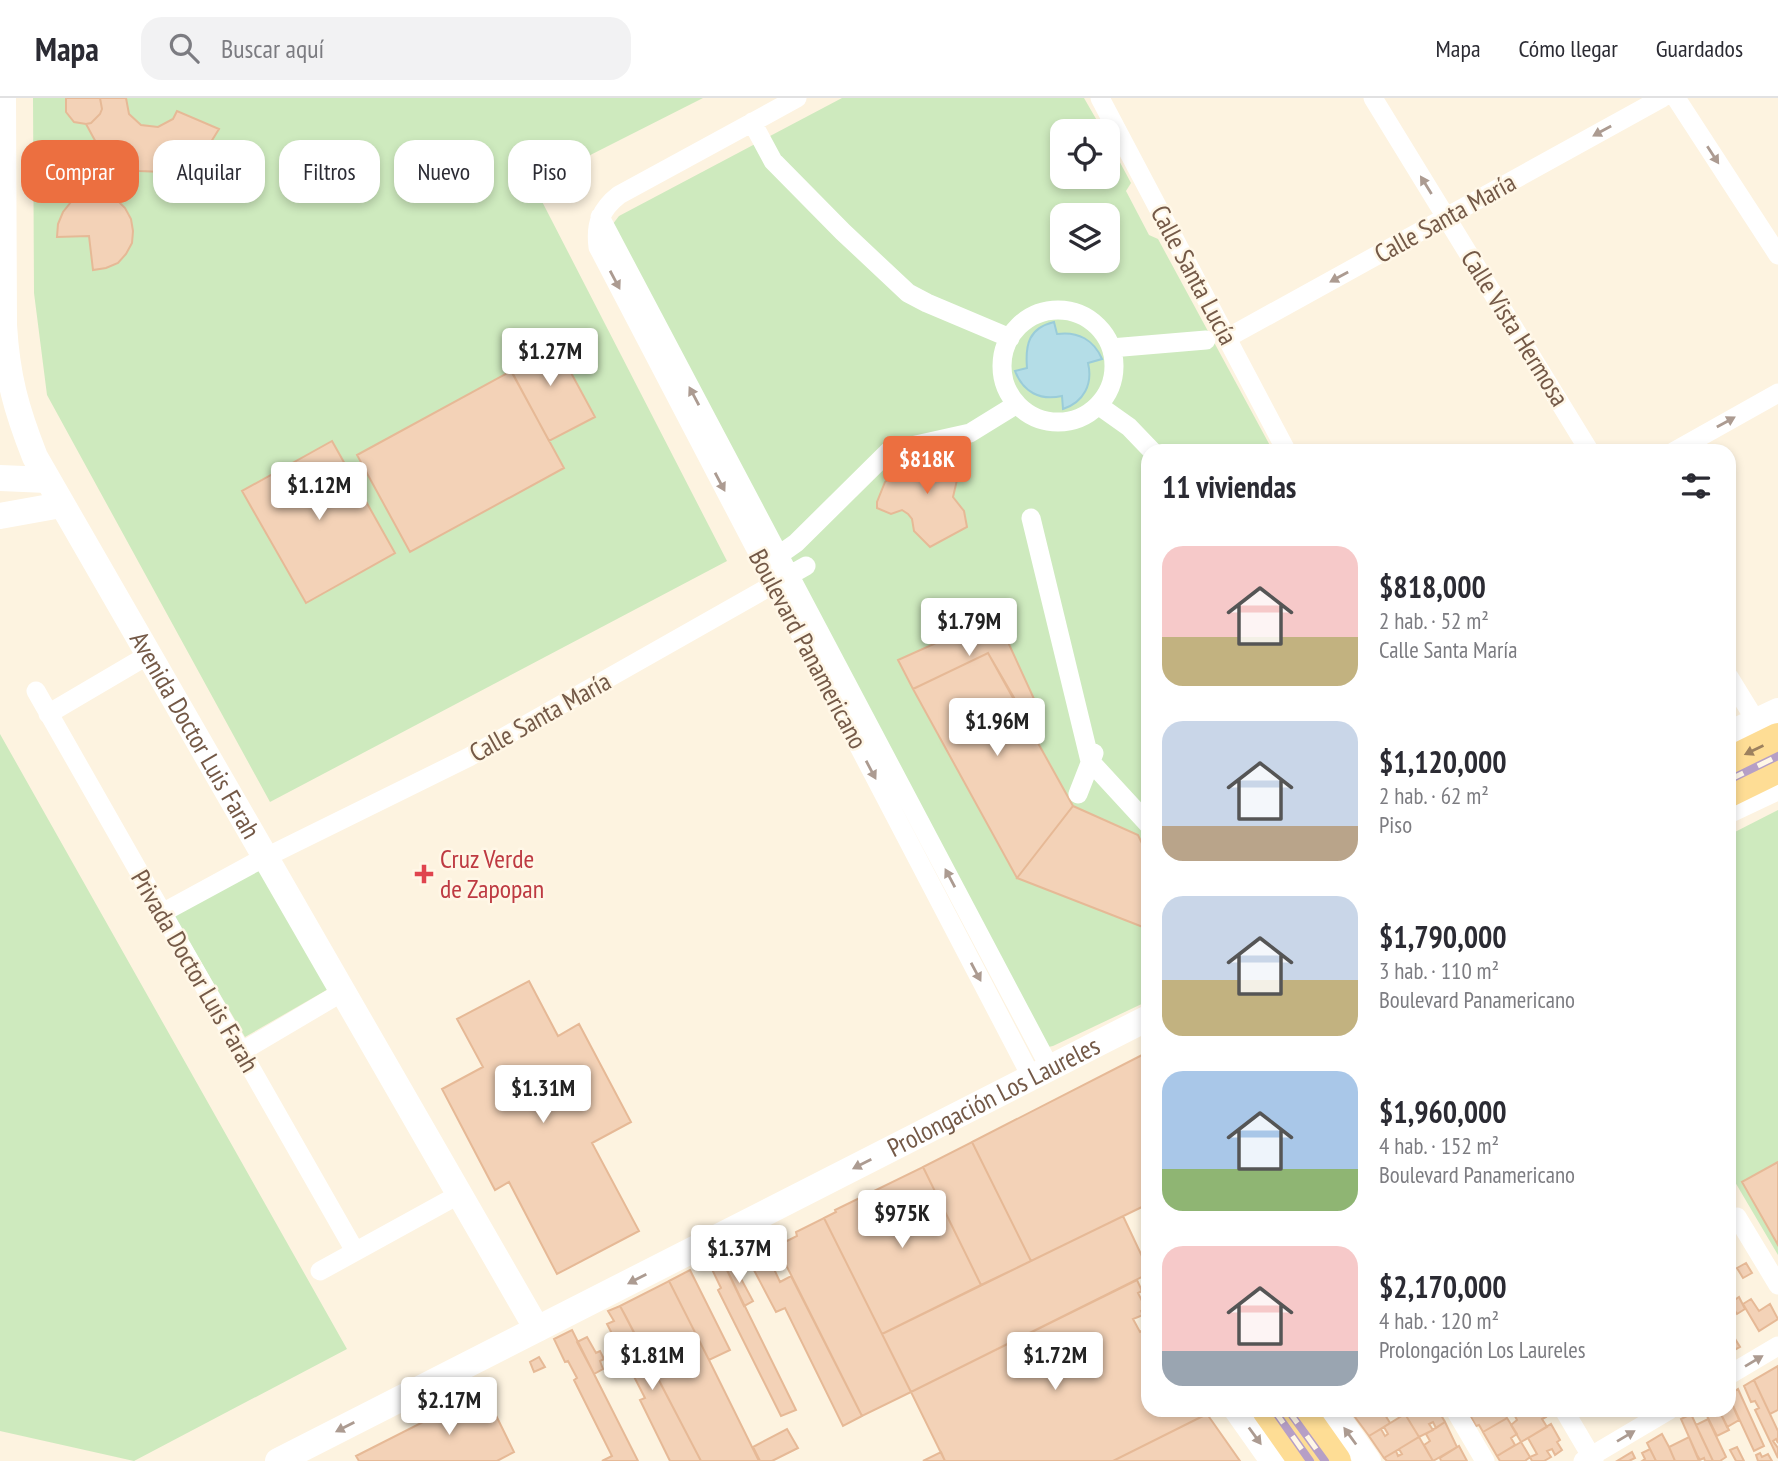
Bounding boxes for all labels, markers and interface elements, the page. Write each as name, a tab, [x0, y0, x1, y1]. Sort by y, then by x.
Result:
search box	[141, 17, 631, 80]
text: Mapa	[35, 27, 99, 70]
icon: search	[165, 29, 203, 67]
text: Buscar aquí	[221, 32, 324, 65]
text: Mapa	[1436, 33, 1481, 64]
text: Cómo llegar	[1519, 33, 1618, 64]
text: Guardados	[1656, 33, 1743, 64]
map controls	[1050, 119, 1120, 273]
button: locate	[1050, 119, 1120, 189]
one-way arrow	[1593, 125, 1612, 137]
chip: Comprar	[21, 140, 139, 203]
chip: Alquilar	[153, 140, 265, 203]
chip: Filtros	[279, 140, 380, 203]
chip: Nuevo	[394, 140, 494, 203]
chip: Piso	[508, 140, 591, 203]
one-way arrow	[1707, 146, 1720, 165]
street label: Calle Santa María	[1368, 165, 1521, 270]
one-way arrow	[1420, 175, 1433, 194]
street label: Calle Santa Lucía	[1144, 199, 1245, 350]
button: layers	[1050, 203, 1120, 273]
street label: Calle Vista Hermosa	[1454, 243, 1577, 412]
one-way arrow	[609, 270, 621, 290]
one-way arrow	[1329, 271, 1348, 283]
pin: $1.27M	[493, 328, 607, 388]
text: $1.27M	[518, 336, 582, 365]
one-way arrow	[689, 385, 701, 405]
one-way arrow	[1716, 416, 1735, 428]
pin: $818K	[878, 436, 976, 496]
text: $818K	[899, 444, 955, 473]
pin: $1.12M	[262, 462, 376, 522]
text: 11 viviendas	[1162, 467, 1296, 506]
icon: filters	[1677, 467, 1715, 505]
text: $1.12M	[287, 470, 351, 499]
one-way arrow	[715, 472, 726, 492]
street label: Boulevard Panamericano	[742, 543, 875, 754]
text: $818,000	[1379, 567, 1486, 606]
icon: home	[1218, 574, 1302, 658]
pin: $1.79M	[912, 598, 1026, 658]
text: $1.79M	[937, 606, 1001, 635]
text: 2 hab. · 52 m²	[1379, 606, 1489, 635]
street label: Avenida Doctor Luis Farah	[123, 625, 268, 844]
text: Calle Santa María	[1379, 635, 1517, 664]
street label: Calle Santa María	[463, 664, 616, 769]
pin: $1.96M	[940, 698, 1054, 758]
text: $1.96M	[965, 706, 1029, 735]
text: $1,120,000	[1379, 742, 1507, 781]
one-way arrow	[1743, 745, 1764, 756]
icon: home	[1218, 749, 1302, 833]
one-way arrow	[866, 760, 877, 780]
text: 2 hab. · 62 m²	[1379, 781, 1489, 810]
text: Piso	[1379, 810, 1412, 839]
place label: Cruz Verde de Zapopan	[440, 842, 544, 905]
street label: Privada Doctor Luis Farah	[124, 864, 267, 1078]
marker: Cruz Verde de Zapopan	[414, 864, 434, 884]
one-way arrow	[944, 868, 955, 888]
text: $1,790,000	[1379, 917, 1507, 956]
icon: home	[1218, 924, 1302, 1008]
text: 3 hab. · 110 m²	[1379, 956, 1499, 985]
one-way arrow	[971, 962, 982, 982]
text: Boulevard Panamericano	[1379, 985, 1575, 1014]
street label: Prolongación Los Laureles	[882, 1028, 1105, 1164]
pin: $1.31M	[486, 1066, 600, 1125]
text: $1.31M	[511, 1073, 575, 1102]
text: $1,960,000	[1379, 1092, 1507, 1131]
icon: home	[1218, 1099, 1302, 1183]
text: 4 hab. · 152 m²	[1379, 1131, 1499, 1160]
one-way arrow	[851, 1158, 871, 1170]
text: Boulevard Panamericano	[1379, 1160, 1575, 1189]
pin: $975K	[853, 1190, 951, 1250]
text: $975K	[874, 1198, 930, 1227]
pin: $1.37M	[682, 1226, 796, 1285]
text: $1.37M	[707, 1233, 771, 1262]
text: $2,170,000	[1379, 1267, 1507, 1306]
one-way arrow	[627, 1273, 647, 1284]
icon: home	[1218, 1274, 1302, 1358]
text: 4 hab. · 120 m²	[1379, 1306, 1499, 1335]
pin: $1.81M	[595, 1332, 709, 1392]
pin: $1.72M	[998, 1332, 1112, 1392]
text: Prolongación Los Laureles	[1379, 1335, 1586, 1364]
text: $1.81M	[620, 1340, 684, 1369]
text: $1.72M	[1023, 1340, 1087, 1369]
one-way arrow	[1744, 1354, 1763, 1367]
pin: $2.17M	[392, 1378, 506, 1437]
text: $2.17M	[417, 1385, 481, 1414]
one-way arrow	[335, 1421, 355, 1432]
one-way arrow	[1248, 1427, 1262, 1445]
one-way arrow	[1343, 1427, 1357, 1445]
one-way arrow	[1617, 1430, 1636, 1442]

